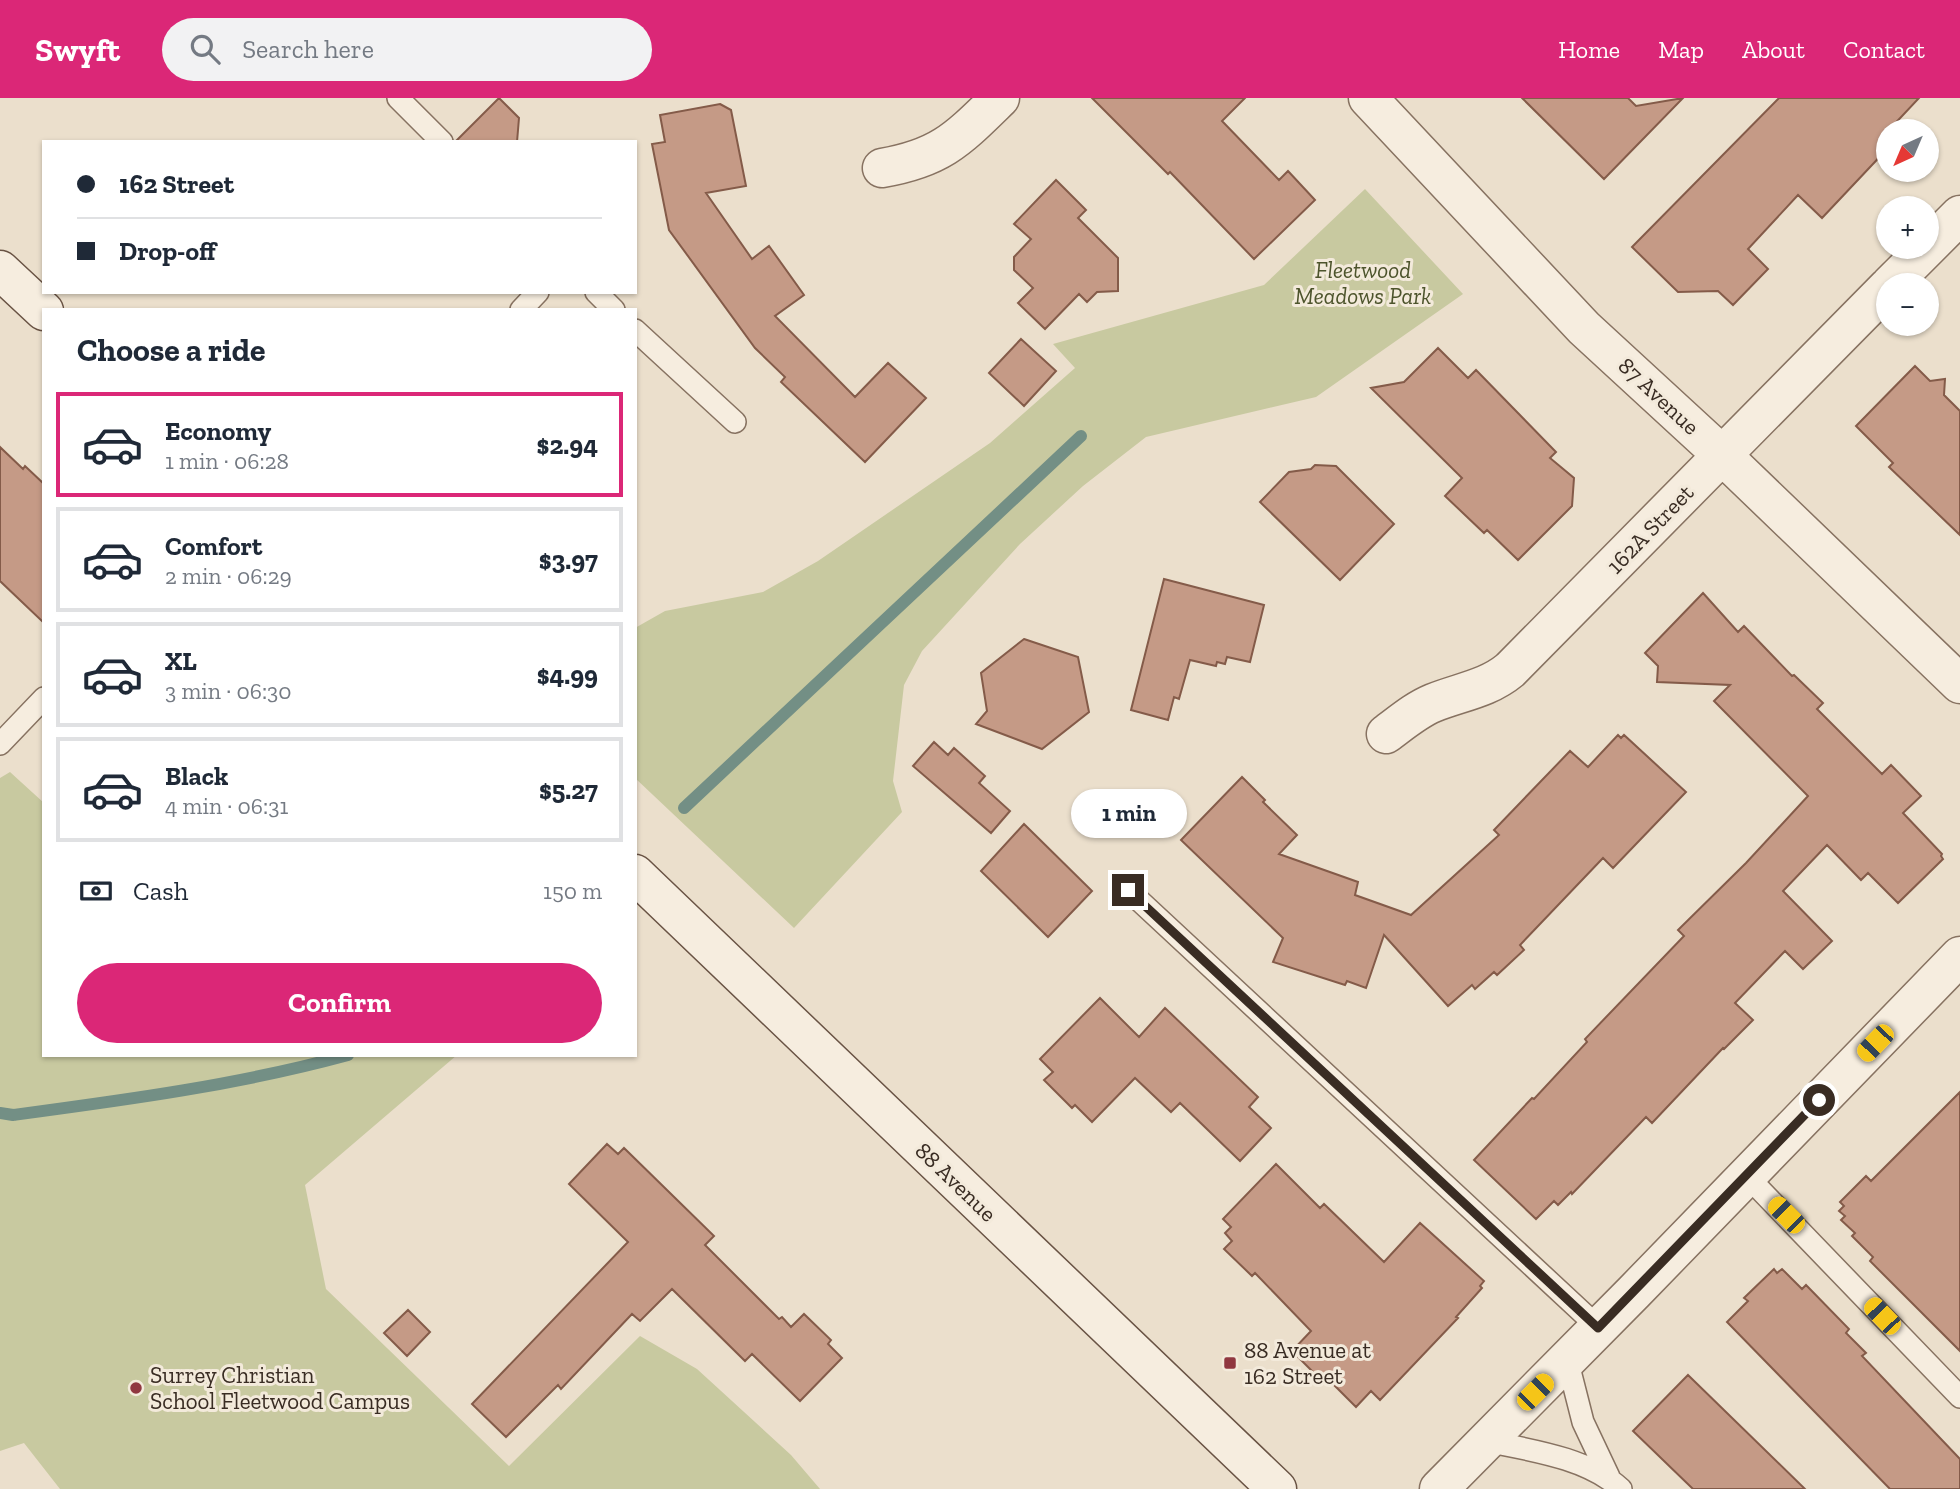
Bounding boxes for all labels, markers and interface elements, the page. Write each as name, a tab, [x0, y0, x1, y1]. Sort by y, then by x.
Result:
search box	[162, 18, 652, 81]
text: Swyft	[35, 30, 120, 69]
icon: search	[186, 30, 224, 68]
text: Search here	[242, 33, 374, 65]
text: Home	[1558, 35, 1620, 64]
text: Map	[1658, 35, 1704, 64]
text: About	[1742, 35, 1805, 64]
text: Contact	[1843, 35, 1925, 64]
north arrow	[1876, 119, 1939, 182]
map controls	[1876, 119, 1939, 336]
text: 162 Street	[119, 168, 234, 200]
button: +	[1876, 196, 1939, 259]
text: Drop-off	[119, 235, 216, 267]
park label: Fleetwood Meadows Park	[1295, 256, 1431, 310]
button: −	[1876, 273, 1939, 336]
text: Choose a ride	[77, 331, 265, 369]
street label: 87 Avenue	[1613, 351, 1705, 441]
icon: car	[81, 413, 144, 476]
text: Economy	[165, 415, 271, 447]
text: $2.94	[537, 429, 598, 461]
text: 1 min · 06:28	[165, 447, 289, 475]
street label: 162A Street	[1601, 478, 1700, 579]
icon: car	[81, 528, 144, 591]
text: Comfort	[165, 530, 262, 562]
text: $3.97	[539, 544, 598, 576]
text: 2 min · 06:29	[165, 562, 292, 590]
icon: car	[81, 643, 144, 706]
text: XL	[165, 645, 197, 677]
text: $4.99	[537, 659, 598, 691]
text: 3 min · 06:30	[165, 677, 292, 705]
icon: car	[81, 758, 144, 821]
text: Black	[165, 760, 228, 792]
text: $5.27	[539, 774, 598, 806]
callout: 1 min	[1070, 788, 1186, 838]
text: 4 min · 06:31	[165, 792, 288, 820]
text: 1 min	[1102, 799, 1156, 827]
icon: cash	[77, 872, 115, 910]
route end	[1112, 874, 1144, 906]
text: Cash	[133, 875, 188, 907]
text: 150 m	[543, 877, 602, 905]
button: Confirm	[77, 963, 602, 1043]
car	[1853, 1021, 1898, 1065]
route start	[1803, 1084, 1835, 1116]
street label: 88 Avenue	[910, 1136, 1002, 1228]
car	[1764, 1193, 1809, 1237]
car	[1860, 1294, 1905, 1338]
place label: 88 Avenue at 162 Street	[1244, 1336, 1371, 1390]
marker: 88 Avenue at 162 Street	[1222, 1355, 1238, 1371]
place label: Surrey Christian School Fleetwood Campus	[150, 1361, 410, 1415]
car	[1513, 1370, 1558, 1414]
marker: Surrey Christian School Fleetwood Campus	[128, 1380, 144, 1396]

